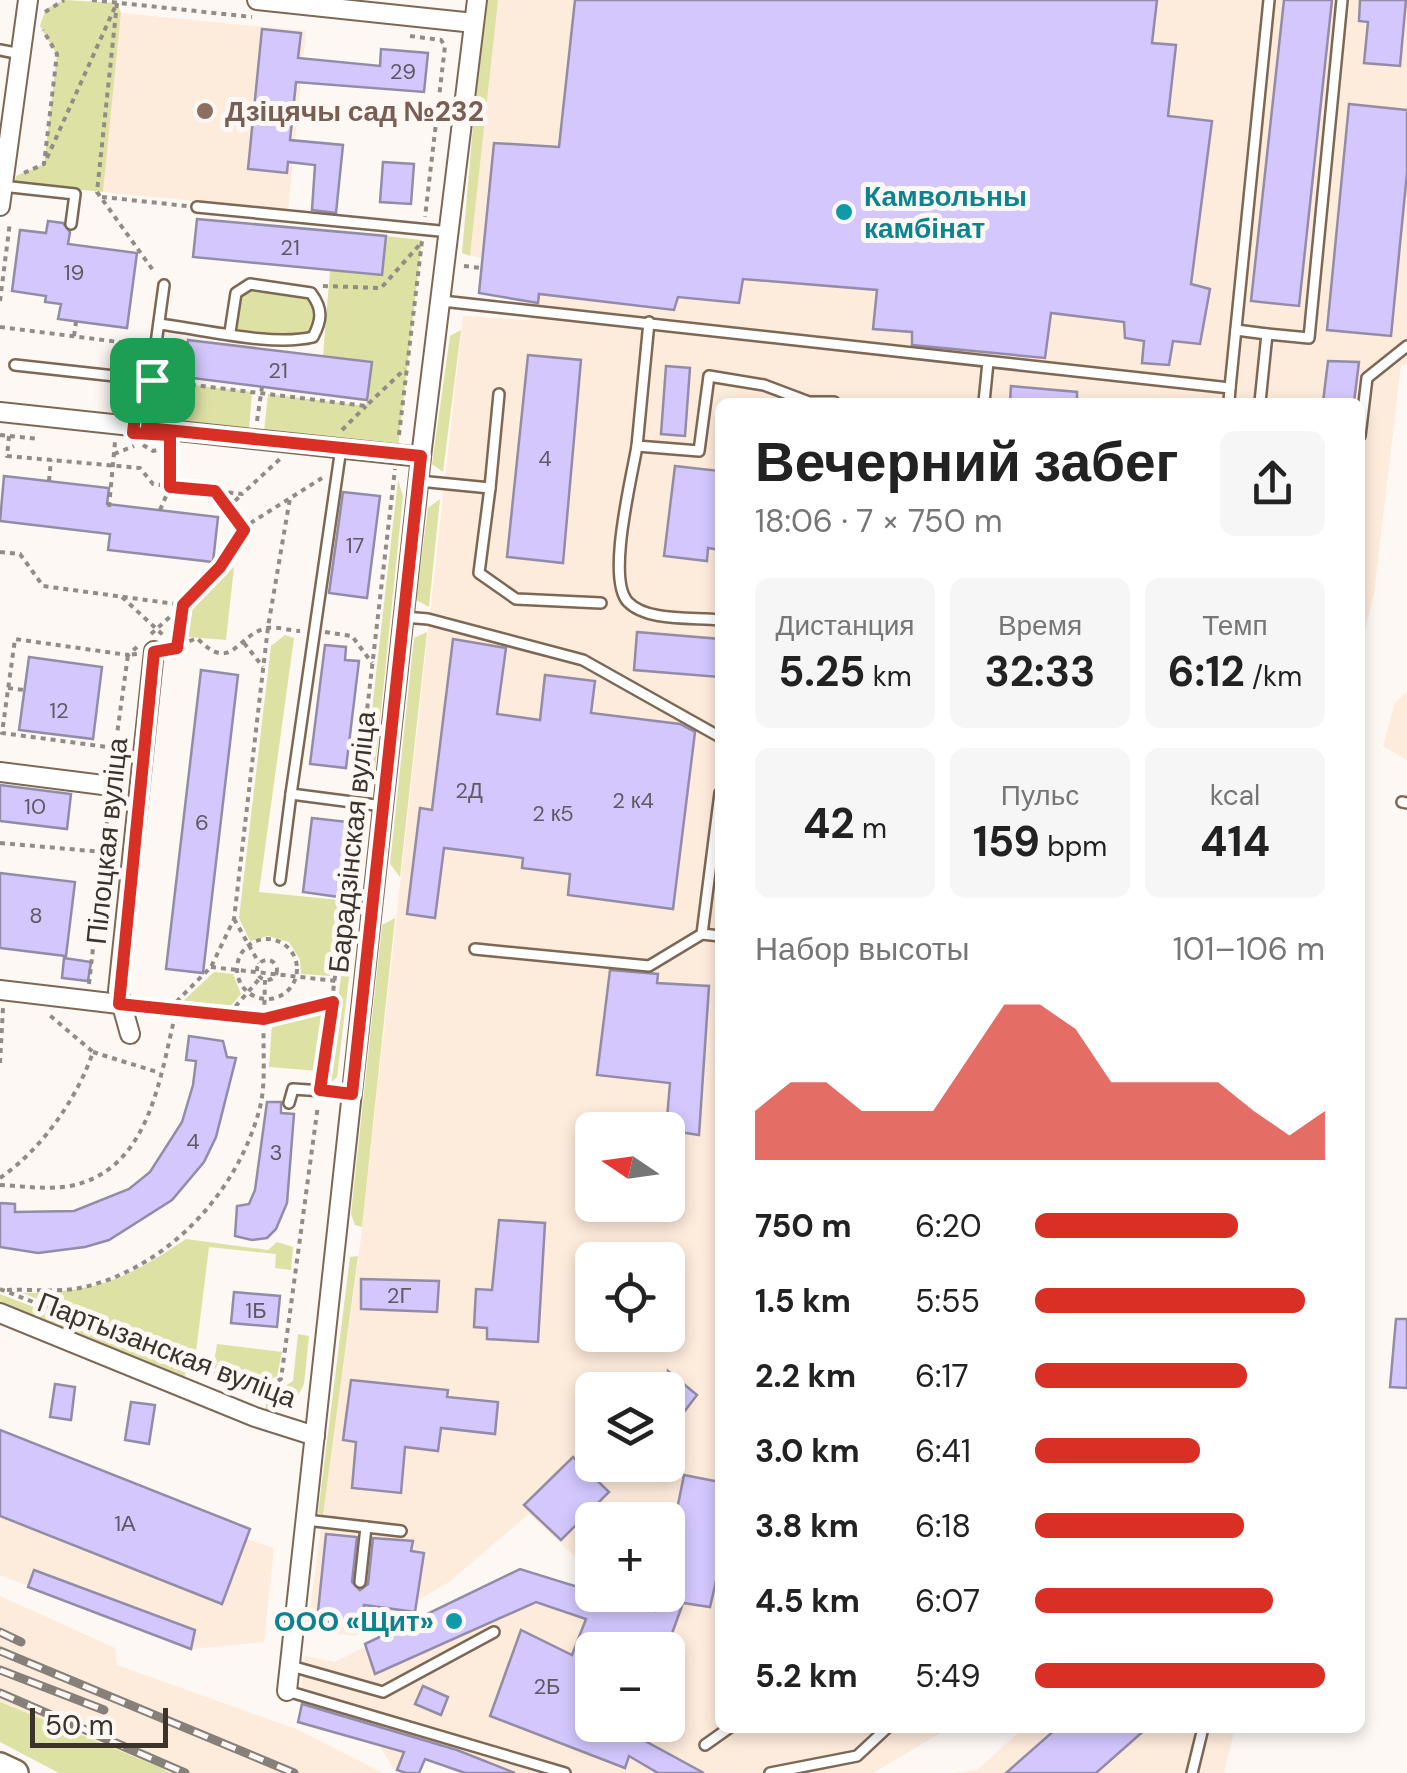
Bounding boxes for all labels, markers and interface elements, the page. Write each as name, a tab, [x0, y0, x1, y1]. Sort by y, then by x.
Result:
house number: 29	[390, 57, 416, 86]
place label: Дзіцячы сад №232	[225, 93, 484, 130]
marker: Дзіцячы сад №232	[194, 100, 216, 122]
place label: Камвольны камбінат	[864, 178, 1027, 247]
marker: Камвольны камбінат	[833, 201, 855, 223]
house number: 21	[280, 233, 300, 262]
house number: 19	[64, 258, 84, 287]
pin	[110, 338, 195, 423]
icon: arrive	[125, 353, 180, 408]
house number: 21	[268, 356, 288, 385]
text: Вечерний забег	[755, 426, 1179, 498]
button: share	[1220, 431, 1325, 536]
house number: 4	[538, 444, 552, 473]
text: 18:06 · 7 × 750 m	[755, 500, 1003, 542]
house number: 17	[346, 531, 364, 560]
text: Дистанция	[776, 607, 915, 644]
text: Время	[998, 607, 1082, 644]
text: Темп	[1202, 607, 1268, 644]
text: 5.25	[778, 644, 865, 699]
text: 32:33	[985, 644, 1095, 699]
text: 6:12	[1168, 644, 1245, 699]
text: km	[865, 658, 912, 695]
text: /km	[1245, 658, 1302, 695]
house number: 12	[49, 696, 69, 725]
street label: Барадзінская вуліца	[320, 709, 384, 975]
street label: Пілоцкая вуліца	[78, 735, 136, 946]
house number: 2Д	[455, 776, 483, 805]
text: Пульс	[1001, 777, 1079, 814]
text: kcal	[1210, 777, 1260, 814]
house number: 2 к4	[612, 786, 654, 815]
house number: 10	[24, 792, 46, 821]
text: 42	[803, 796, 855, 851]
house number: 2 к5	[532, 799, 574, 828]
house number: 6	[195, 808, 209, 837]
text: m	[855, 810, 887, 847]
text: 159	[973, 814, 1040, 869]
text: 414	[1200, 814, 1270, 869]
text: bpm	[1040, 828, 1107, 865]
house number: 8	[29, 901, 43, 930]
text: Набор высоты	[755, 928, 969, 970]
text: 101–106 m	[1173, 928, 1325, 970]
north arrow	[575, 1112, 685, 1222]
map controls	[575, 1112, 685, 1742]
house number: 4	[186, 1127, 200, 1156]
house number: 3	[269, 1138, 283, 1167]
text: 750 m	[755, 1205, 852, 1247]
text: 6:20	[915, 1205, 982, 1247]
button: locate	[575, 1242, 685, 1352]
text: 1.5 km	[755, 1280, 851, 1322]
text: 5:55	[915, 1280, 980, 1322]
house number: 2Г	[387, 1281, 411, 1310]
street label: Партызанская вуліца	[32, 1284, 302, 1417]
house number: 1Б	[245, 1296, 267, 1325]
text: 2.2 km	[755, 1355, 856, 1397]
text: 6:17	[915, 1355, 969, 1397]
button: layers	[575, 1372, 685, 1482]
text: 3.0 km	[755, 1430, 860, 1472]
text: 6:41	[915, 1430, 971, 1472]
button: +	[575, 1502, 685, 1612]
text: 3.8 km	[755, 1505, 859, 1547]
text: 6:18	[915, 1505, 971, 1547]
house number: 1А	[114, 1509, 136, 1538]
text: 4.5 km	[755, 1580, 860, 1622]
text: 6:07	[915, 1580, 980, 1622]
place label: ООО «Щит»	[274, 1603, 434, 1640]
marker: ООО «Щит»	[443, 1610, 465, 1632]
button: −	[575, 1632, 685, 1742]
text: 5.2 km	[755, 1655, 858, 1697]
text: 5:49	[915, 1655, 981, 1697]
house number: 2Б	[533, 1672, 561, 1701]
scale bar	[30, 1703, 168, 1748]
text: 50 m	[45, 1707, 114, 1744]

